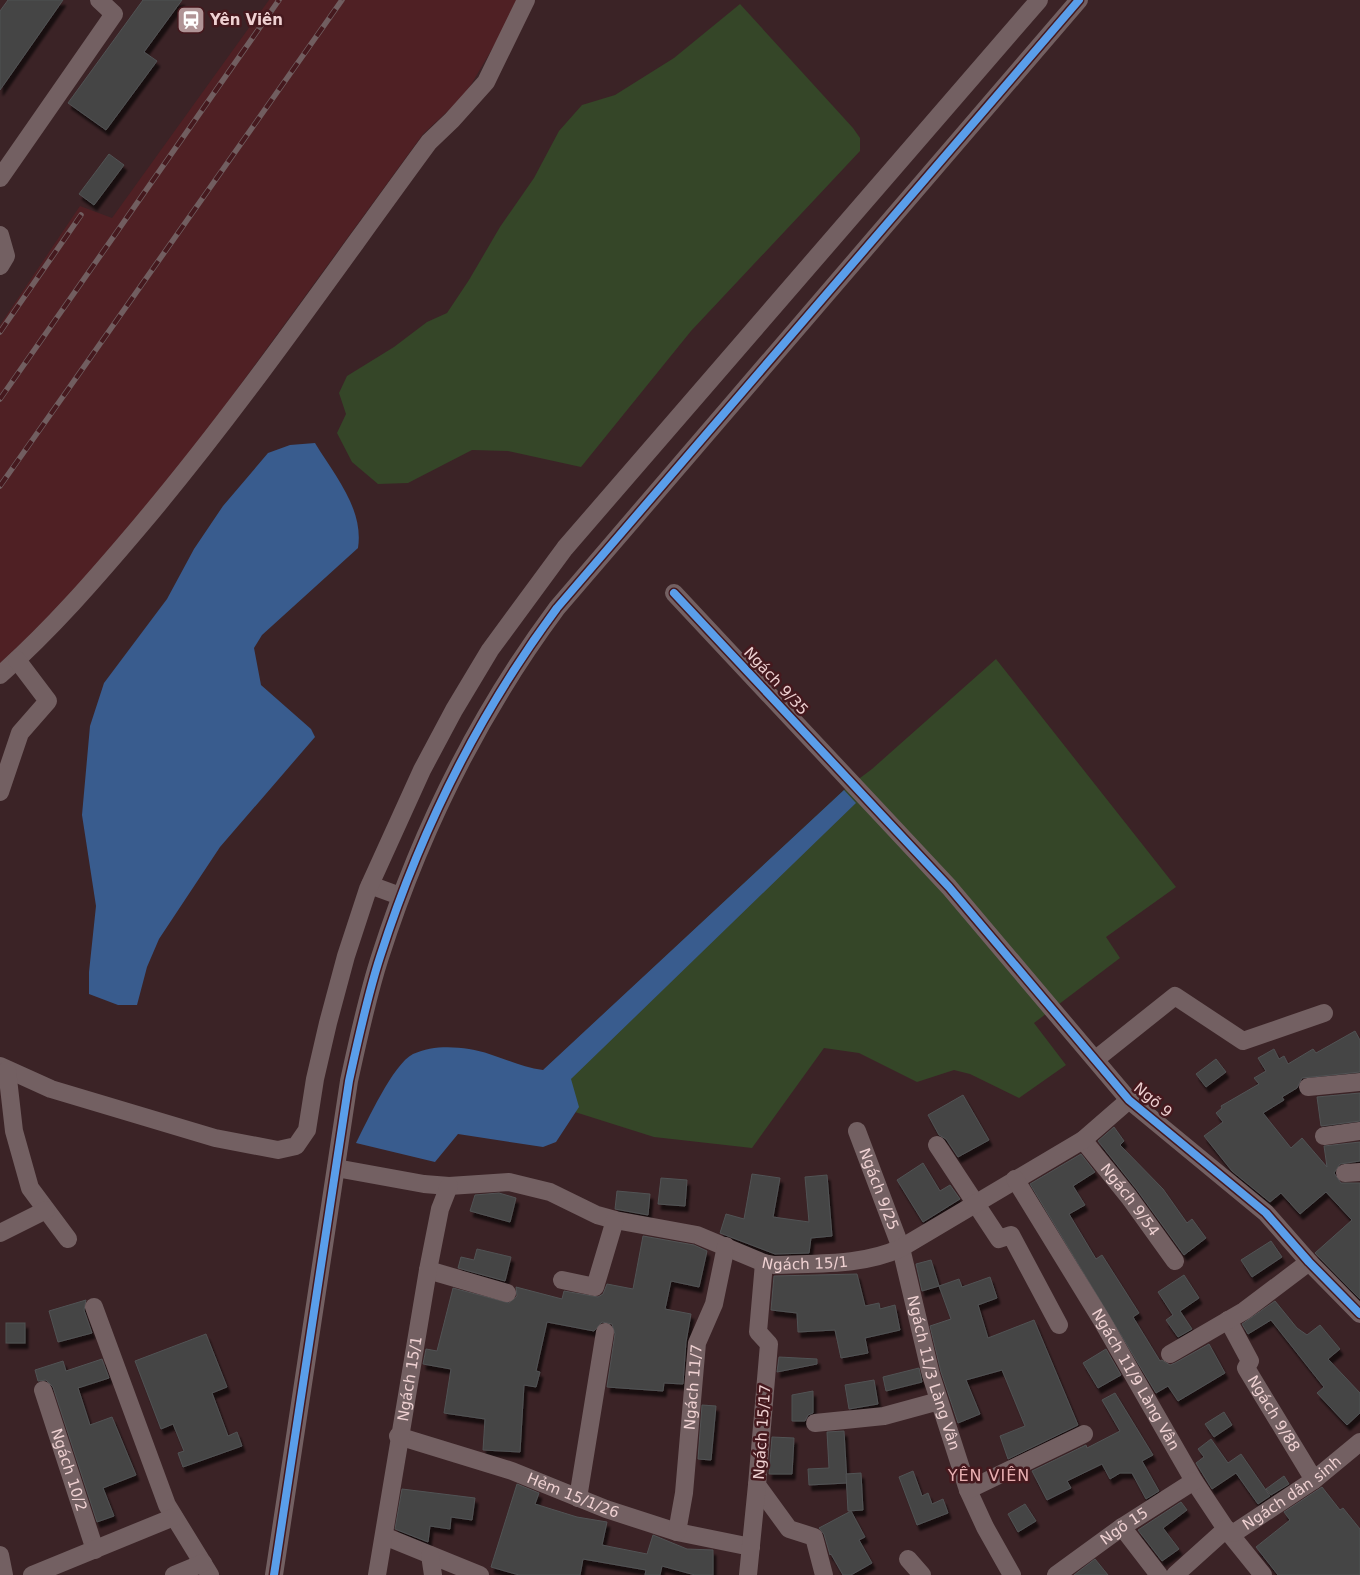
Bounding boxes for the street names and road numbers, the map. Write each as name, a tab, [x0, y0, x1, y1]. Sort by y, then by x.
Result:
street label: Ngách 9/35	[740, 643, 812, 719]
street label: Ngõ 9	[1130, 1079, 1176, 1121]
street label: Ngách 9/25	[855, 1146, 902, 1233]
street label: Ngách 9/54	[1097, 1160, 1163, 1239]
street label: Ngách 15/1	[760, 1253, 849, 1274]
street label: Ngách 11/3 Làng Vân	[903, 1294, 964, 1453]
street label: Ngách 11/9 Làng Vân	[1088, 1305, 1183, 1453]
street label: Ngách 15/1	[394, 1335, 426, 1423]
street label: Ngách 11/7	[680, 1343, 706, 1431]
street label: Ngách 9/88	[1244, 1372, 1304, 1455]
street label: Ngách 15/17	[750, 1384, 774, 1480]
street label: Ngách 10/2	[47, 1426, 91, 1514]
street label: Ngách dân sinh	[1239, 1452, 1345, 1534]
street label: Hẻm 15/1/26	[524, 1469, 621, 1522]
street label: Ngõ 15	[1097, 1504, 1152, 1549]

